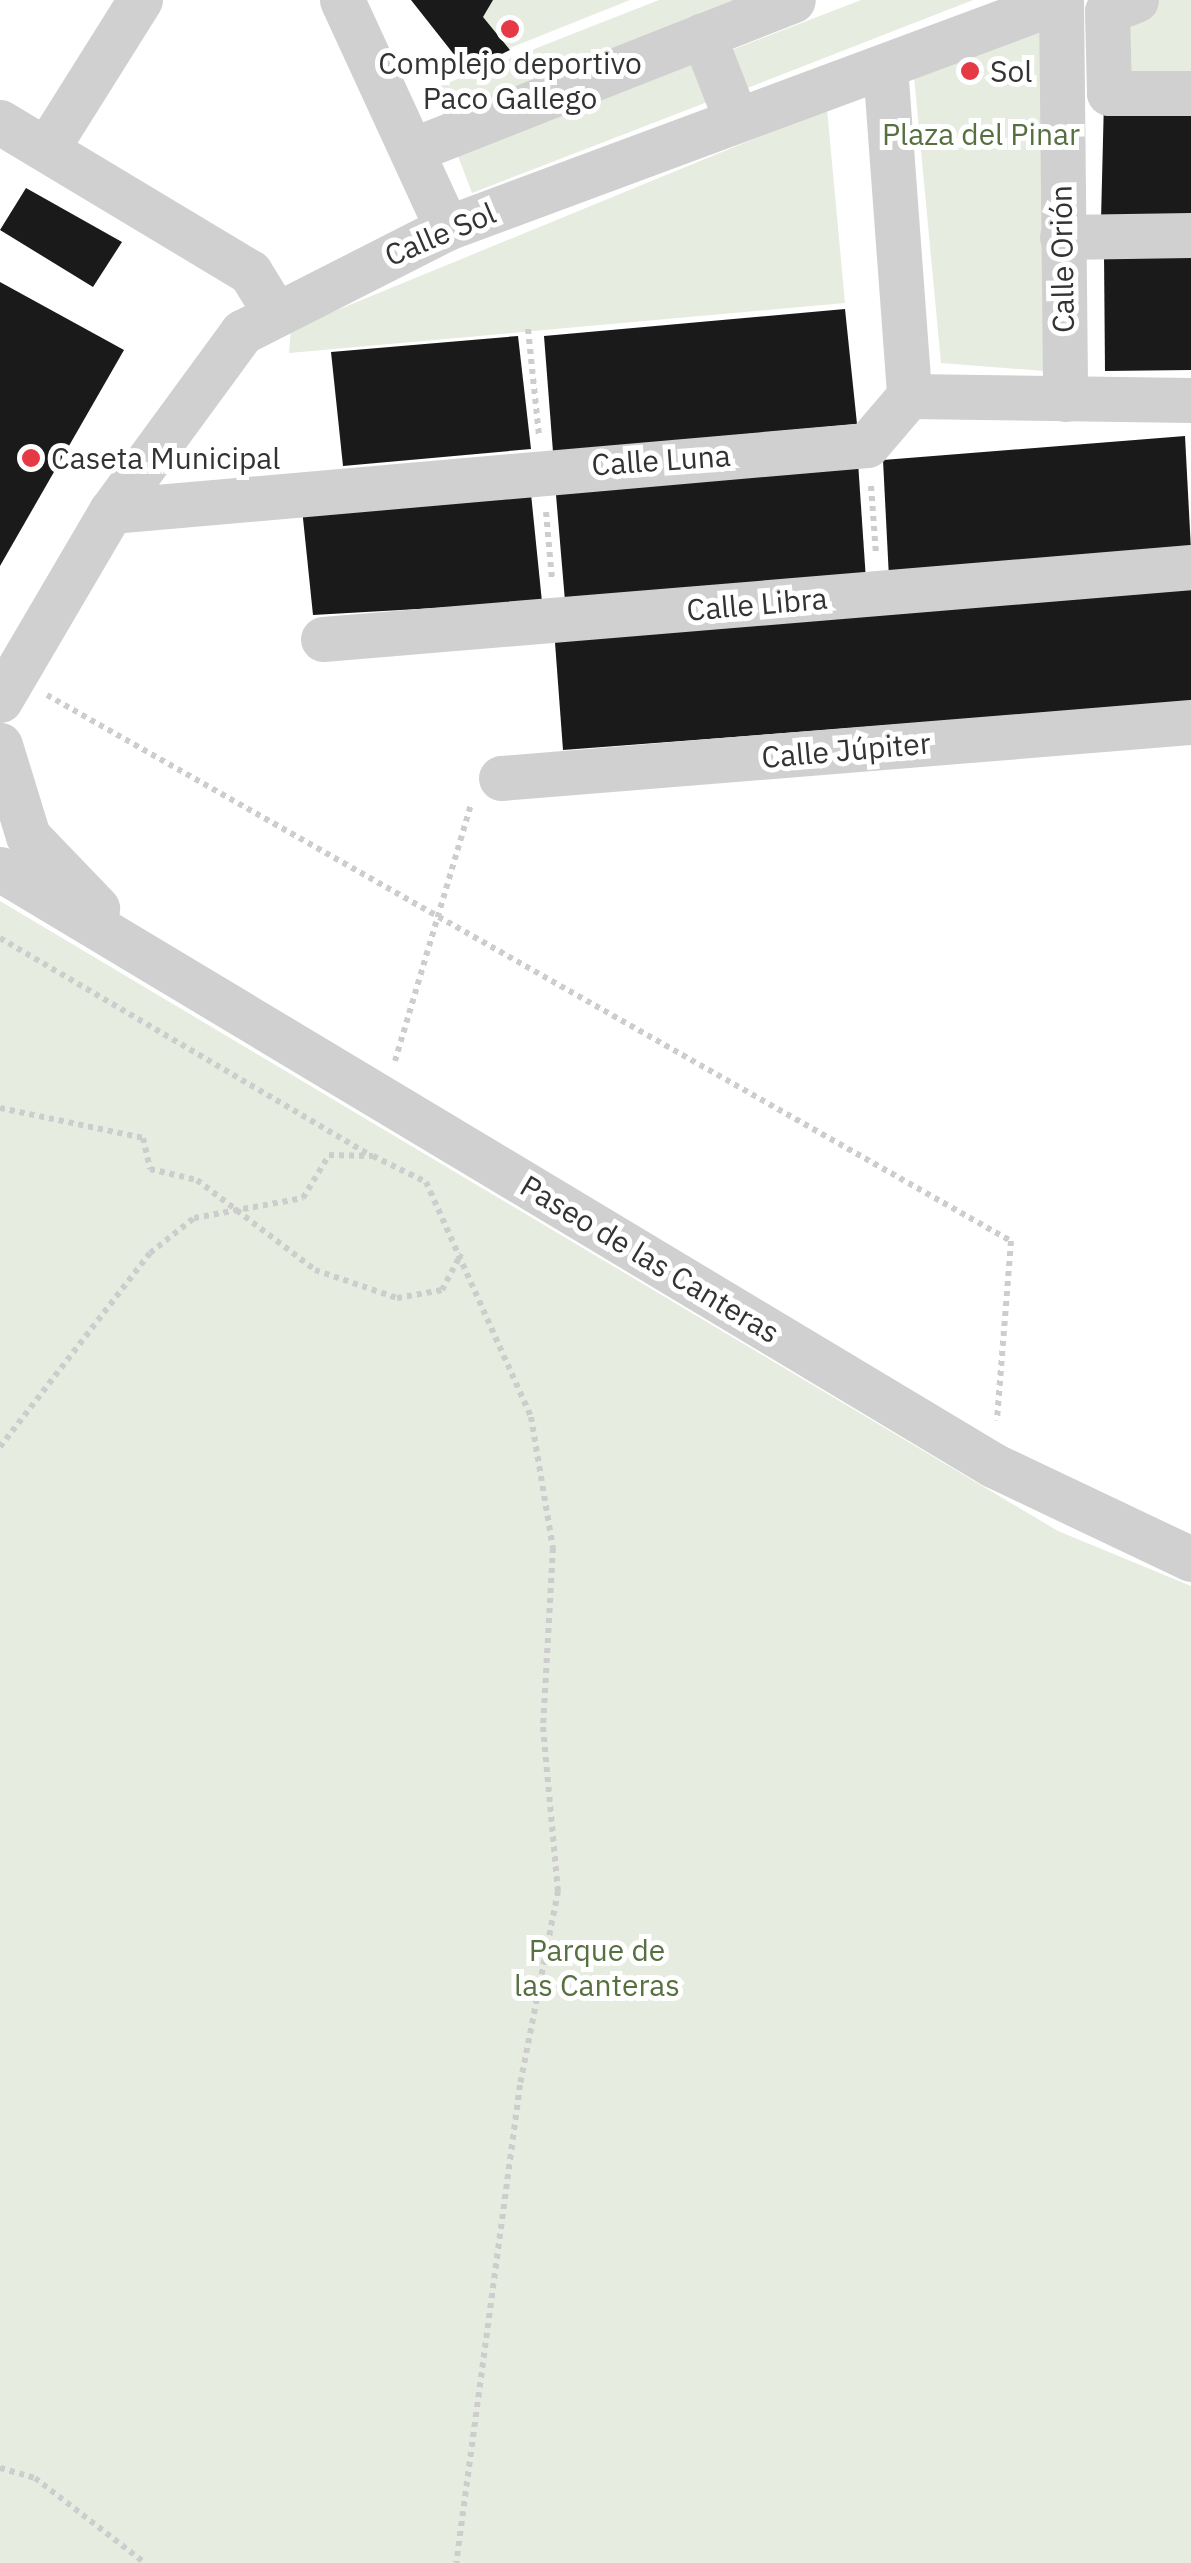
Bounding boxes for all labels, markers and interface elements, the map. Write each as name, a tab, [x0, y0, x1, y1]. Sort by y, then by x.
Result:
marker: Complejo deportivo Paco Gallego	[499, 18, 521, 40]
place label: Complejo deportivo Paco Gallego	[378, 45, 642, 116]
place label: Sol	[990, 53, 1032, 89]
marker: Sol	[959, 60, 981, 82]
park label: Plaza del Pinar	[882, 116, 1080, 152]
street label: Calle Orión	[1043, 185, 1081, 333]
street label: Calle Sol	[379, 195, 501, 273]
street label: Calle Luna	[590, 437, 732, 483]
place label: Caseta Municipal	[51, 440, 280, 476]
marker: Caseta Municipal	[20, 447, 42, 469]
street label: Calle Libra	[685, 580, 829, 628]
street label: Calle Júpiter	[760, 725, 932, 775]
street label: Paseo de las Canteras	[514, 1167, 786, 1351]
park label: Parque de las Canteras	[514, 1932, 680, 2002]

